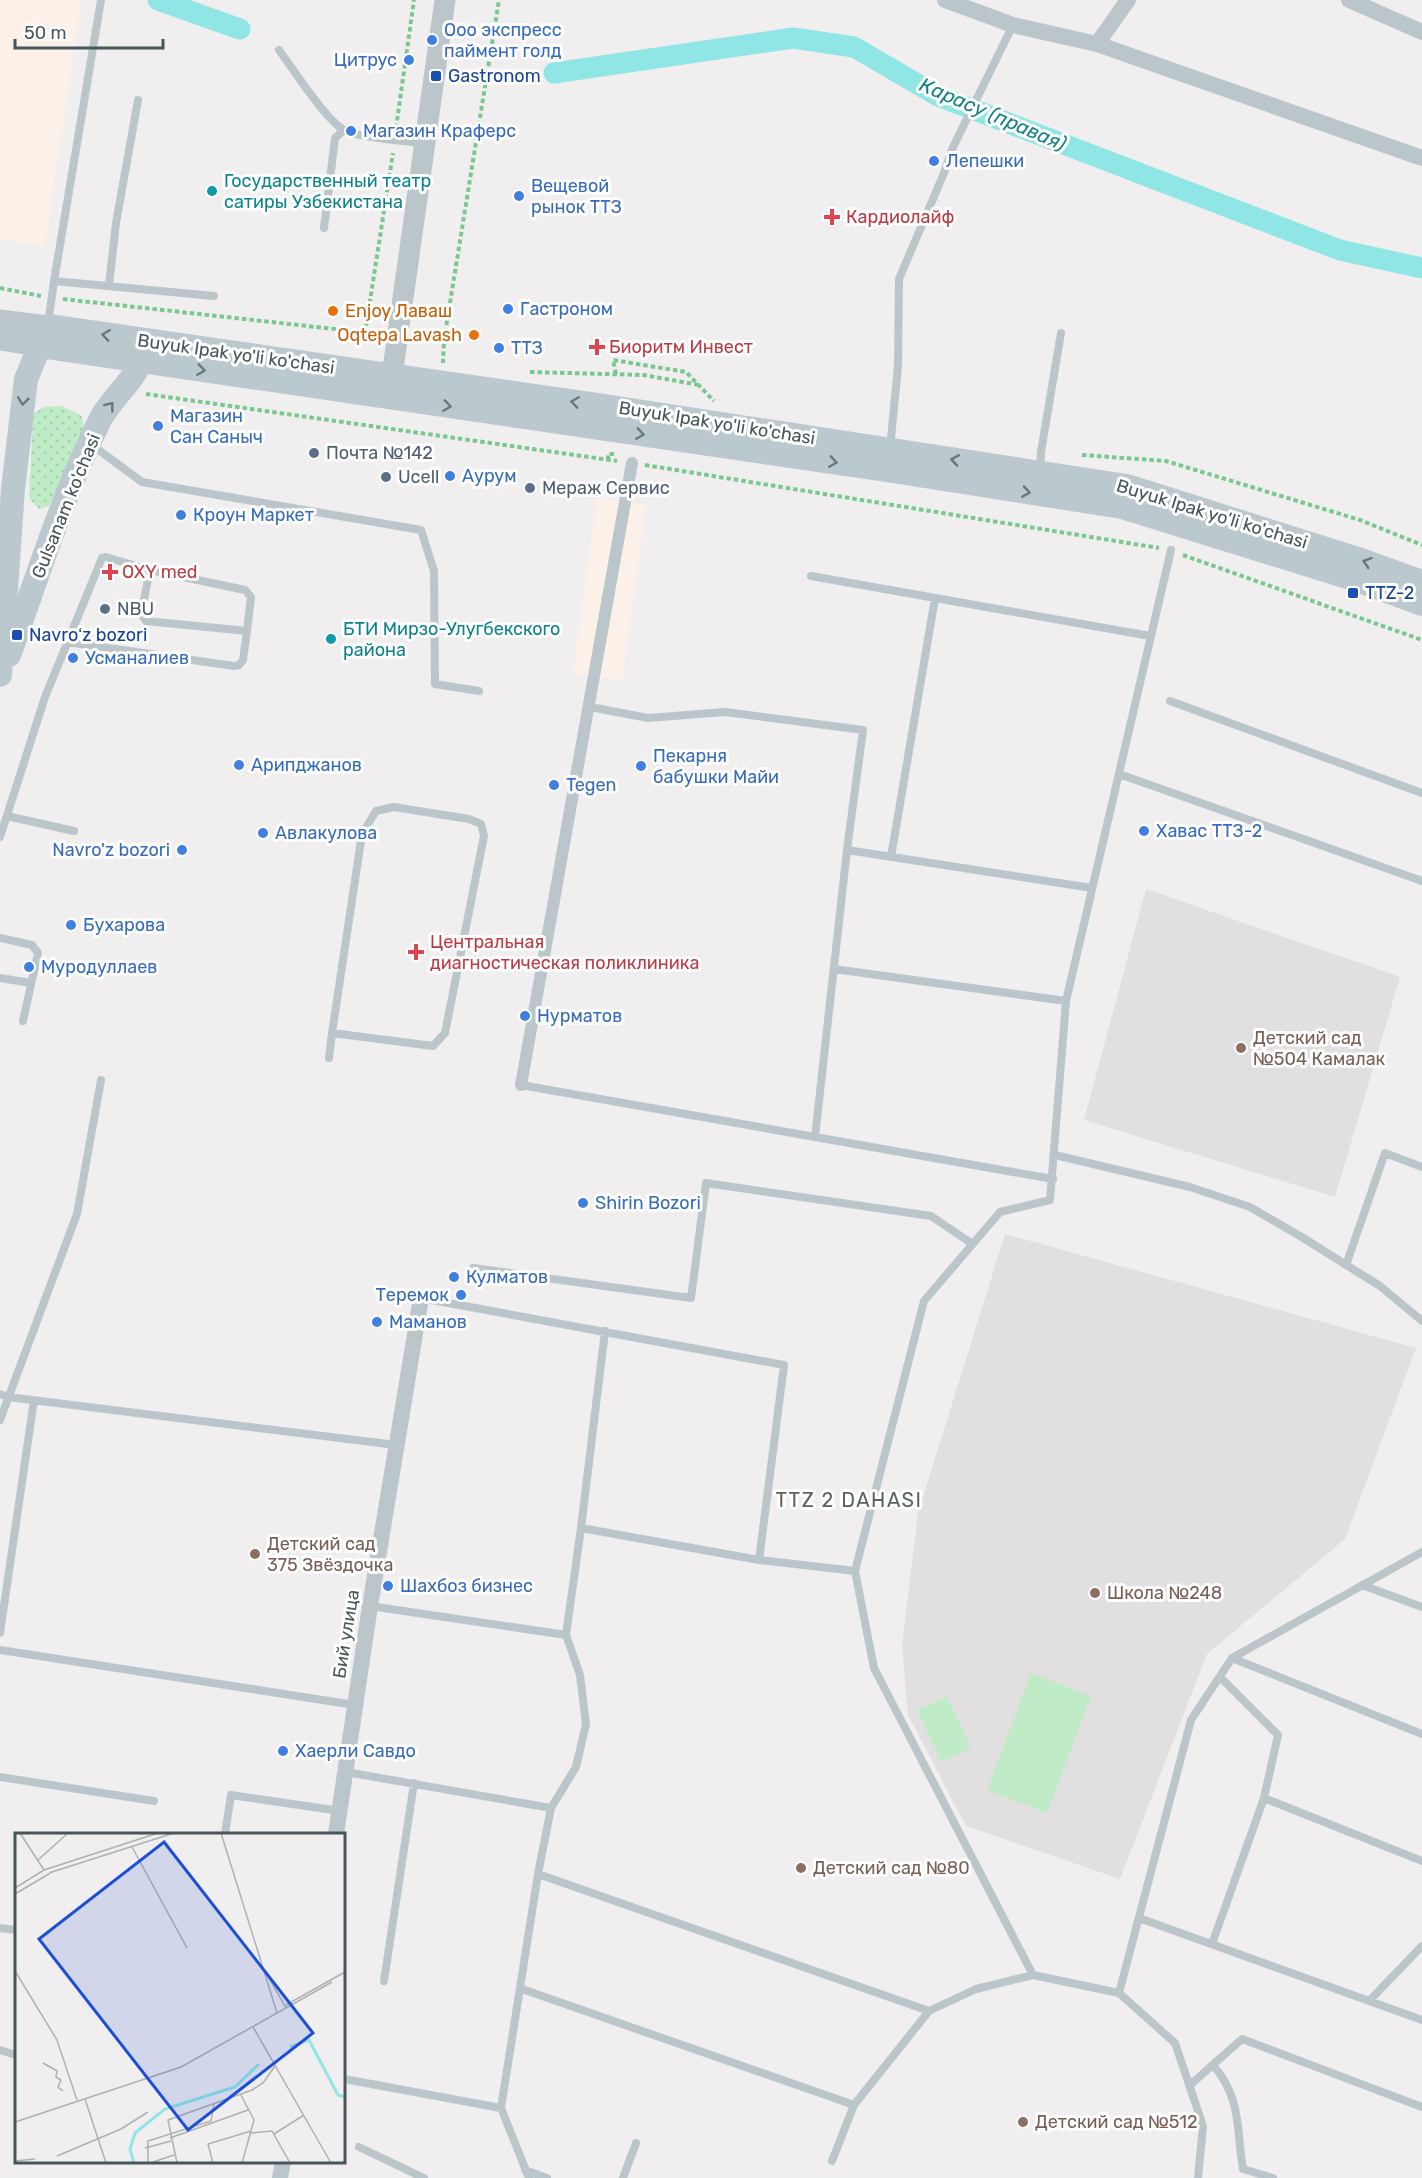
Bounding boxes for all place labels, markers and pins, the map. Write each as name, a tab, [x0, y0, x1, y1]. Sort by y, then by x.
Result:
place label: Ооо экспресс паймент голд	[444, 19, 562, 62]
marker: Ооо экспресс паймент голд	[425, 33, 439, 47]
place label: Цитрус	[334, 49, 397, 71]
marker: Цитрус	[402, 53, 416, 67]
place label: Gastronom	[448, 65, 541, 87]
marker: Gastronom	[429, 69, 443, 83]
place label: Магазин Краферс	[363, 120, 516, 142]
marker: Магазин Краферс	[344, 124, 358, 138]
place label: Лепешки	[946, 150, 1024, 172]
marker: Лепешки	[927, 154, 941, 168]
place label: Государственный театр сатиры Узбекистана	[224, 170, 431, 213]
place label: Вещевой рынок ТТЗ	[531, 175, 622, 218]
marker: Государственный театр сатиры Узбекистана	[205, 184, 219, 198]
marker: Вещевой рынок ТТЗ	[512, 189, 526, 203]
place label: Кардиолайф	[846, 206, 954, 228]
marker: Кардиолайф	[823, 208, 841, 226]
place label: Гастроном	[520, 298, 613, 320]
place label: Enjoy Лаваш	[345, 300, 452, 322]
marker: Гастроном	[501, 302, 515, 316]
marker: Enjoy Лаваш	[326, 304, 340, 318]
place label: Oqtepa Lavash	[337, 324, 462, 346]
marker: Oqtepa Lavash	[467, 328, 481, 342]
place label: Биоритм Инвест	[609, 336, 753, 358]
place label: ТТЗ	[511, 337, 543, 359]
marker: Биоритм Инвест	[590, 340, 604, 354]
marker: ТТЗ	[492, 341, 506, 355]
place label: Магазин Сан Саныч	[170, 405, 263, 448]
marker: Магазин Сан Саныч	[151, 419, 165, 433]
place label: Почта №142	[326, 442, 433, 464]
marker: Почта №142	[307, 446, 321, 460]
place label: Аурум	[462, 465, 516, 487]
place label: Ucell	[398, 466, 439, 488]
marker: Аурум	[443, 469, 457, 483]
marker: Ucell	[379, 470, 393, 484]
place label: Мераж Сервис	[542, 477, 670, 499]
marker: Мераж Сервис	[523, 481, 537, 495]
place label: Кроун Маркет	[193, 504, 314, 526]
marker: Кроун Маркет	[174, 508, 188, 522]
place label: OXY med	[122, 561, 197, 583]
marker: OXY med	[103, 565, 117, 579]
place label: TTZ-2	[1365, 582, 1414, 604]
marker: TTZ-2	[1346, 586, 1360, 600]
place label: NBU	[117, 598, 154, 620]
marker: NBU	[98, 602, 112, 616]
place label: БТИ Мирзо-Улугбекского района	[343, 618, 560, 661]
place label: Navroʻz bozori	[29, 624, 147, 646]
marker: Navroʻz bozori	[10, 628, 24, 642]
marker: БТИ Мирзо-Улугбекского района	[324, 632, 338, 646]
place label: Усманалиев	[85, 647, 189, 669]
marker: Усманалиев	[66, 651, 80, 665]
place label: Пекарня бабушки Майи	[653, 745, 779, 788]
place label: Арипджанов	[251, 754, 362, 776]
marker: Арипджанов	[232, 758, 246, 772]
marker: Пекарня бабушки Майи	[634, 759, 648, 773]
place label: Tegen	[566, 774, 617, 796]
marker: Tegen	[547, 778, 561, 792]
place label: Хавас ТТЗ-2	[1156, 820, 1262, 842]
place label: Авлакулова	[275, 822, 377, 844]
marker: Хавас ТТЗ-2	[1137, 824, 1151, 838]
marker: Авлакулова	[256, 826, 270, 840]
place label: Navro'z bozori	[52, 839, 170, 861]
marker: Navro'z bozori	[175, 843, 189, 857]
place label: Бухарова	[83, 914, 165, 936]
marker: Бухарова	[64, 918, 78, 932]
place label: Центральная диагностическая поликлиника	[430, 931, 699, 974]
marker: Центральная диагностическая поликлиника	[407, 943, 425, 961]
place label: Муродуллаев	[41, 956, 157, 978]
marker: Муродуллаев	[22, 960, 36, 974]
place label: Нурматов	[537, 1005, 622, 1027]
marker: Нурматов	[518, 1009, 532, 1023]
place label: Детский сад №504 Камалак	[1253, 1027, 1386, 1070]
marker: Детский сад №504 Камалак	[1234, 1041, 1248, 1055]
place label: Shirin Bozori	[595, 1192, 701, 1214]
marker: Shirin Bozori	[576, 1196, 590, 1210]
place label: Кулматов	[466, 1266, 548, 1288]
marker: Кулматов	[447, 1270, 461, 1284]
place label: Теремок	[375, 1284, 449, 1306]
marker: Теремок	[454, 1288, 468, 1302]
place label: Маманов	[389, 1311, 467, 1333]
marker: Маманов	[370, 1315, 384, 1329]
place label: Детский сад 375 Звёздочка	[267, 1533, 393, 1576]
marker: Детский сад 375 Звёздочка	[248, 1547, 262, 1561]
place label: Шахбоз бизнес	[400, 1575, 533, 1597]
marker: Шахбоз бизнес	[381, 1579, 395, 1593]
place label: Школа №248	[1107, 1582, 1222, 1604]
marker: Школа №248	[1088, 1586, 1102, 1600]
place label: Хаерли Савдо	[295, 1740, 416, 1762]
marker: Хаерли Савдо	[276, 1744, 290, 1758]
place label: Детский сад №80	[813, 1857, 970, 1879]
marker: Детский сад №80	[794, 1861, 808, 1875]
place label: Детский сад №512	[1035, 2111, 1198, 2133]
marker: Детский сад №512	[1016, 2115, 1030, 2129]

